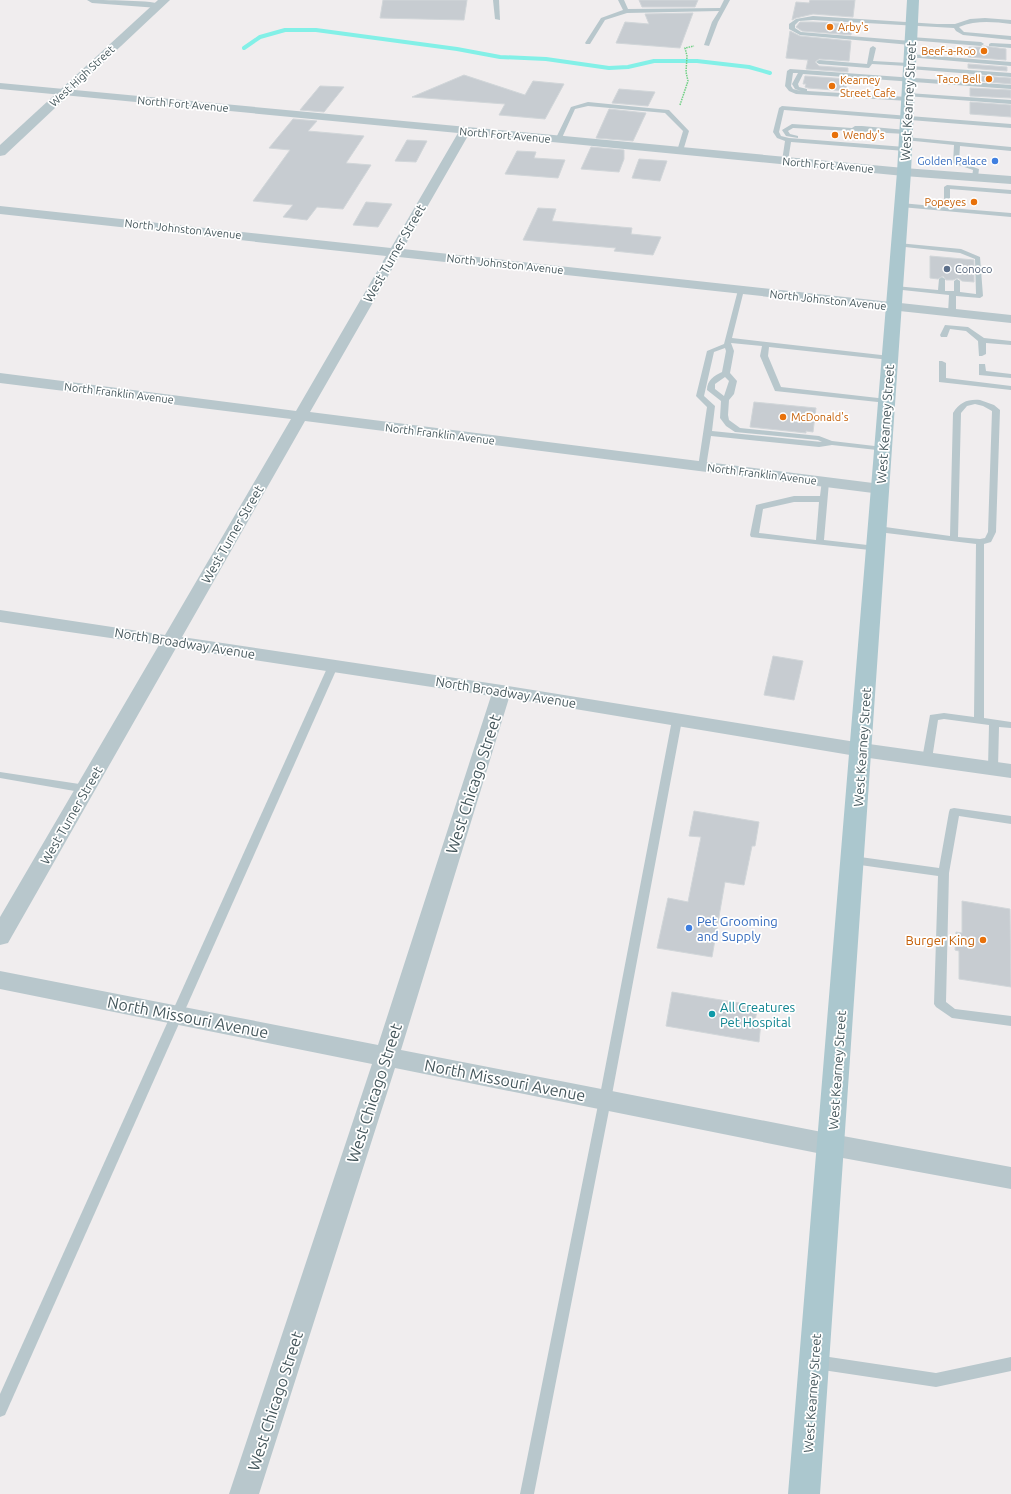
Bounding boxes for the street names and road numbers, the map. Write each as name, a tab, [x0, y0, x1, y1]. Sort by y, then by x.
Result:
street label: West Kearney Street	[898, 41, 918, 161]
street label: West High Street	[47, 43, 117, 109]
street label: North Fort Avenue	[137, 94, 229, 114]
street label: North Fort Avenue	[459, 125, 551, 145]
street label: North Fort Avenue	[782, 155, 874, 175]
street label: West Turner Street	[360, 202, 428, 304]
street label: North Johnston Avenue	[124, 217, 242, 241]
street label: North Johnston Avenue	[446, 252, 564, 276]
street label: North Johnston Avenue	[769, 288, 887, 312]
street label: West Kearney Street	[874, 364, 896, 484]
street label: North Franklin Avenue	[64, 380, 174, 406]
street label: North Franklin Avenue	[385, 421, 495, 447]
street label: North Franklin Avenue	[707, 461, 817, 487]
street label: West Turner Street	[198, 483, 266, 585]
street label: North Broadway Avenue	[114, 625, 256, 661]
street label: North Broadway Avenue	[435, 674, 577, 710]
street label: West Kearney Street	[851, 687, 873, 807]
street label: West Chicago Street	[442, 711, 504, 856]
street label: West Turner Street	[37, 764, 105, 866]
street label: North Missouri Avenue	[106, 993, 270, 1041]
street label: West Kearney Street	[826, 1010, 848, 1130]
street label: West Chicago Street	[343, 1020, 405, 1165]
street label: North Missouri Avenue	[423, 1056, 587, 1104]
street label: West Chicago Street	[244, 1328, 306, 1473]
street label: West Kearney Street	[801, 1333, 823, 1453]

